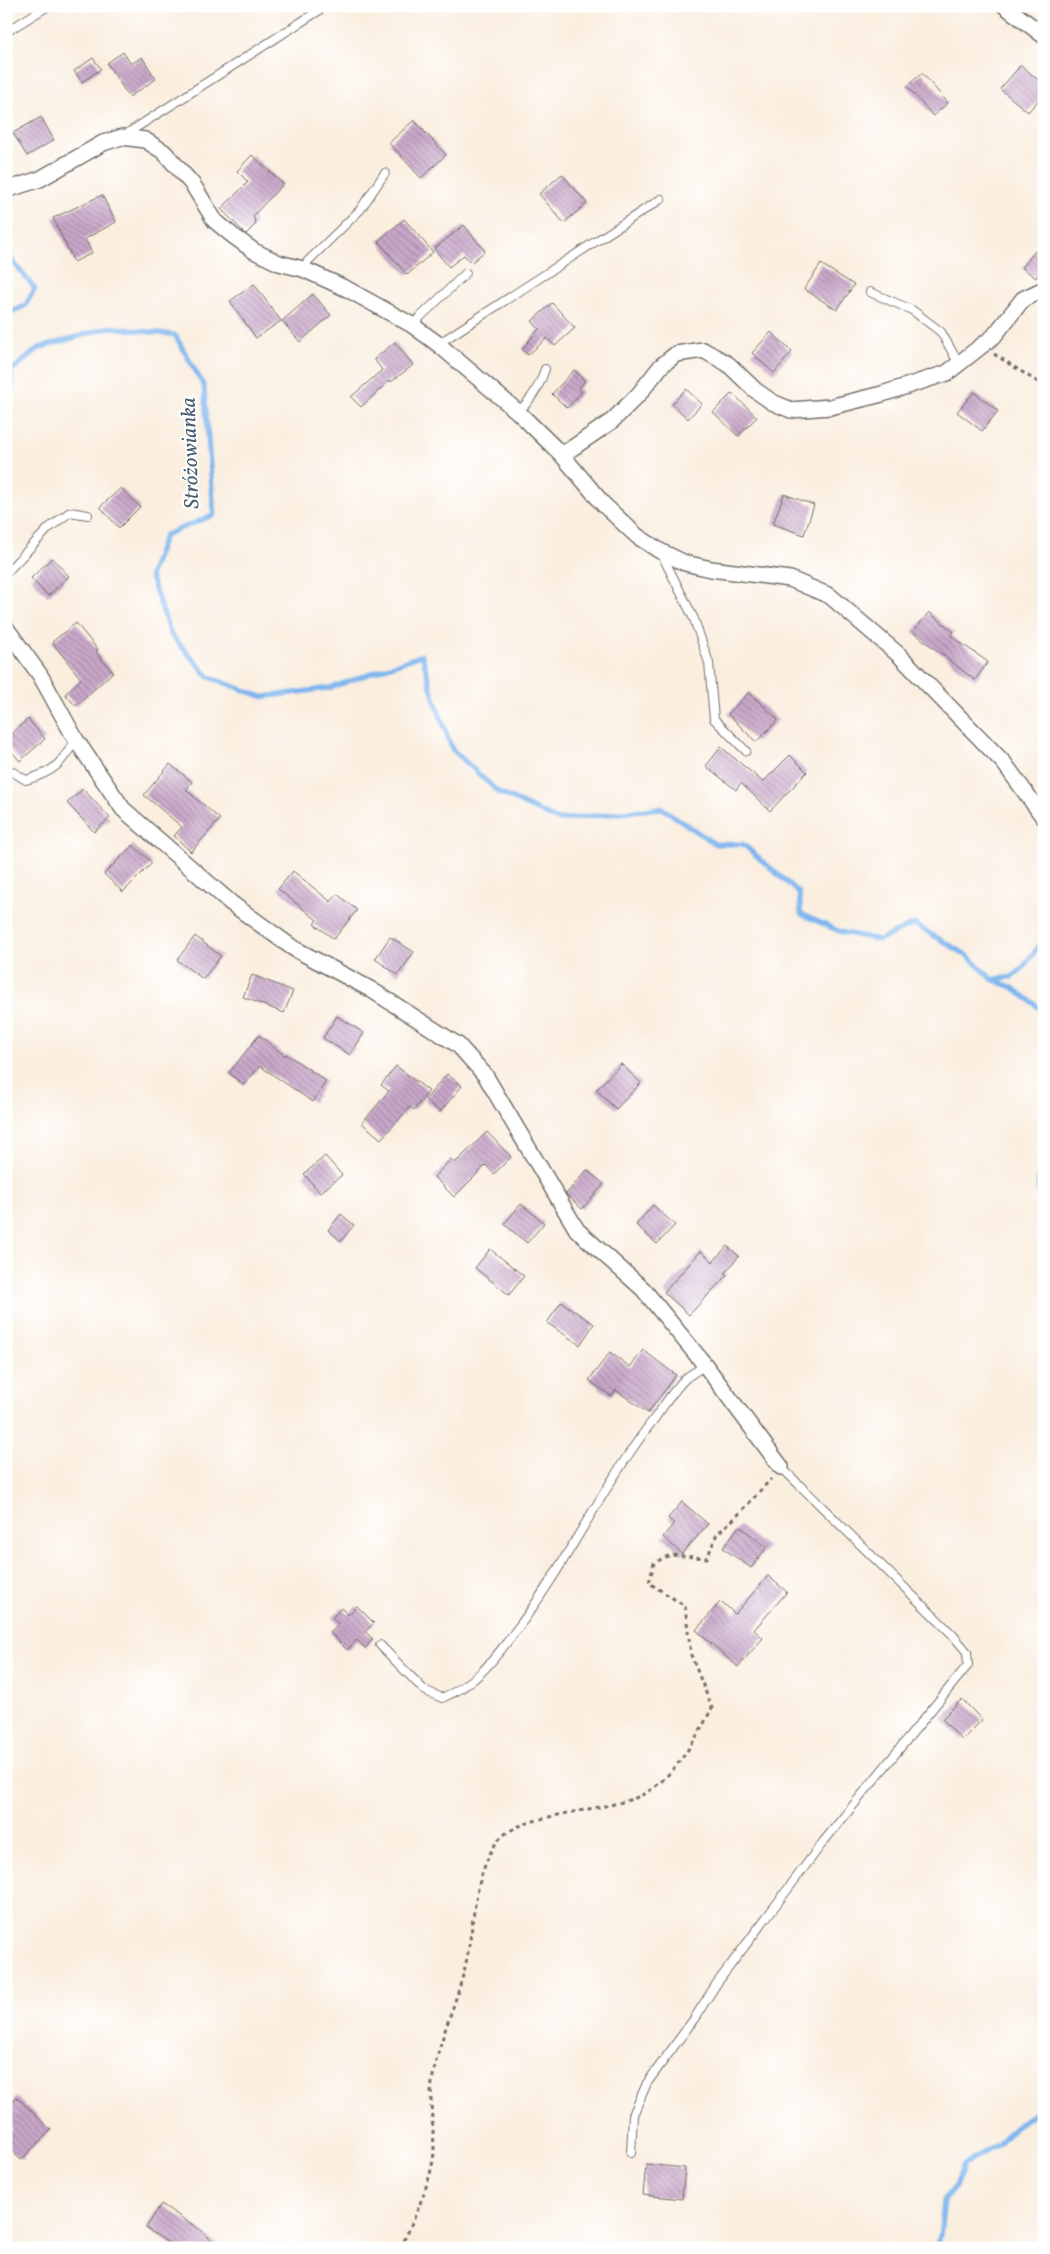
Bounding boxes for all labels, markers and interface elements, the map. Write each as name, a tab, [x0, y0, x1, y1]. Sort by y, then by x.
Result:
water label: Stróżowianka	[175, 397, 207, 509]

